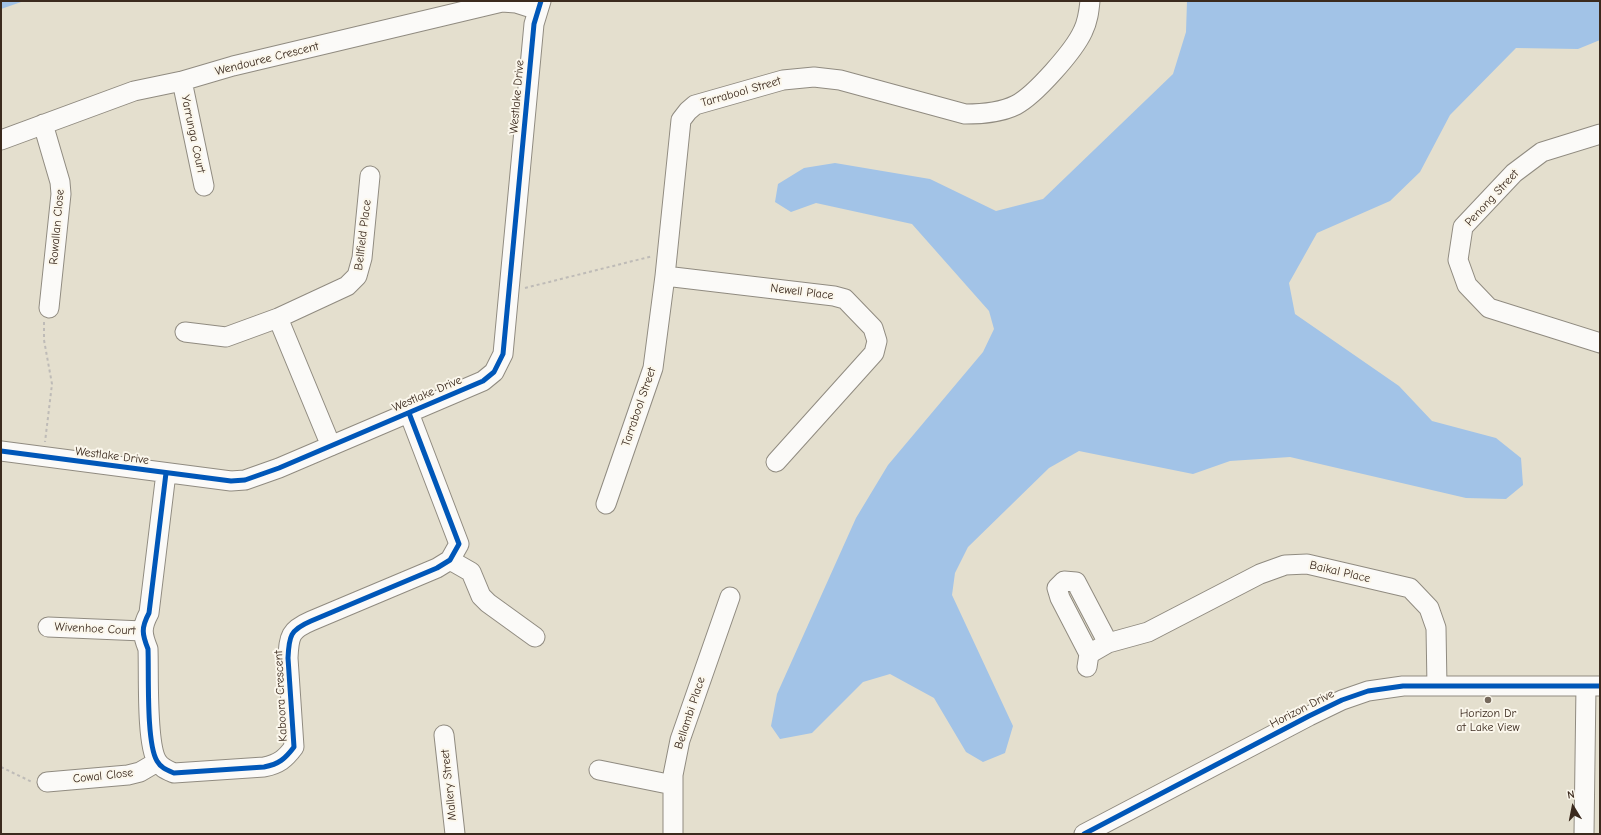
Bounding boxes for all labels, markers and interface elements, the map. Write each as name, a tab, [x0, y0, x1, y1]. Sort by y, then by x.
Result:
street label: Wendouree Crescent	[214, 39, 320, 79]
street label: Westlake Drive	[507, 59, 527, 135]
street label: Tarrabool Street	[699, 74, 783, 110]
street label: Yarrunga Court	[178, 94, 208, 174]
street label: Penong Street	[1462, 167, 1522, 229]
street label: Rowallan Close	[47, 189, 67, 265]
street label: Bellfield Place	[352, 199, 374, 271]
street label: Newell Place	[770, 281, 834, 303]
street label: Tarrabool Street	[619, 366, 659, 448]
street label: Westlake Drive	[390, 373, 464, 415]
street label: Westlake Drive	[74, 444, 150, 468]
street label: Baikal Place	[1308, 558, 1372, 586]
street label: Wivenhoe Court	[54, 620, 136, 638]
street label: Kaboora Crescent	[271, 650, 291, 742]
street label: Bellambi Place	[672, 675, 708, 751]
street label: Horizon Drive	[1267, 687, 1337, 731]
marker: Horizon Dr at Lake View	[1483, 695, 1493, 705]
place label: Horizon Dr at Lake View	[1456, 707, 1520, 735]
street label: Mallery Street	[438, 749, 460, 821]
street label: Cowal Close	[72, 766, 134, 786]
north arrow	[1553, 787, 1593, 827]
text: N	[1566, 788, 1575, 802]

